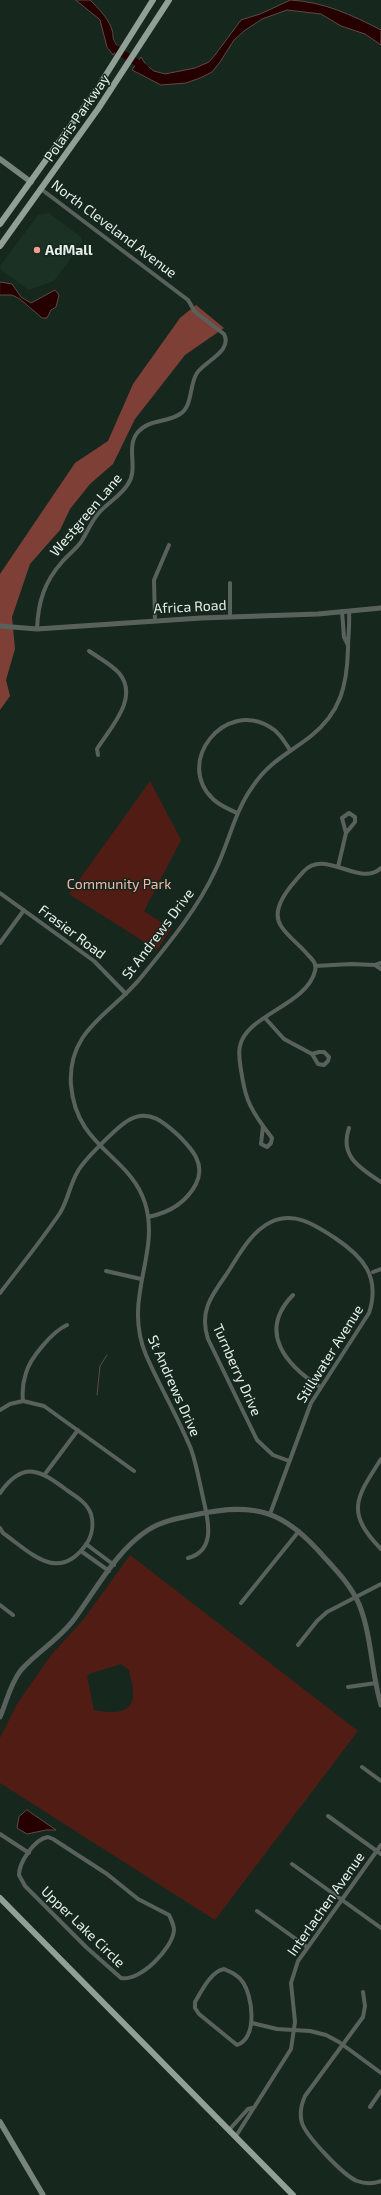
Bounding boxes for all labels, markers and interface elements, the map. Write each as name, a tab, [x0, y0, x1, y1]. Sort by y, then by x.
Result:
street label: Polaris Parkway	[41, 71, 113, 165]
street label: North Cleveland Avenue	[48, 176, 180, 282]
place label: AdMall	[45, 242, 92, 258]
marker: AdMall	[32, 245, 42, 255]
street label: Westgreen Lane	[46, 470, 126, 560]
street label: Africa Road	[153, 597, 227, 617]
park label: Community Park	[67, 876, 171, 892]
street label: St Andrews Drive	[118, 885, 198, 983]
street label: Frasier Road	[35, 901, 109, 963]
street label: Stillwater Avenue	[293, 1302, 367, 1406]
street label: Turnberry Drive	[209, 1321, 265, 1419]
street label: St Andrews Drive	[144, 1333, 204, 1439]
street label: Interlachen Avenue	[284, 1849, 368, 1959]
street label: Upper Lake Circle	[38, 1883, 128, 1971]

